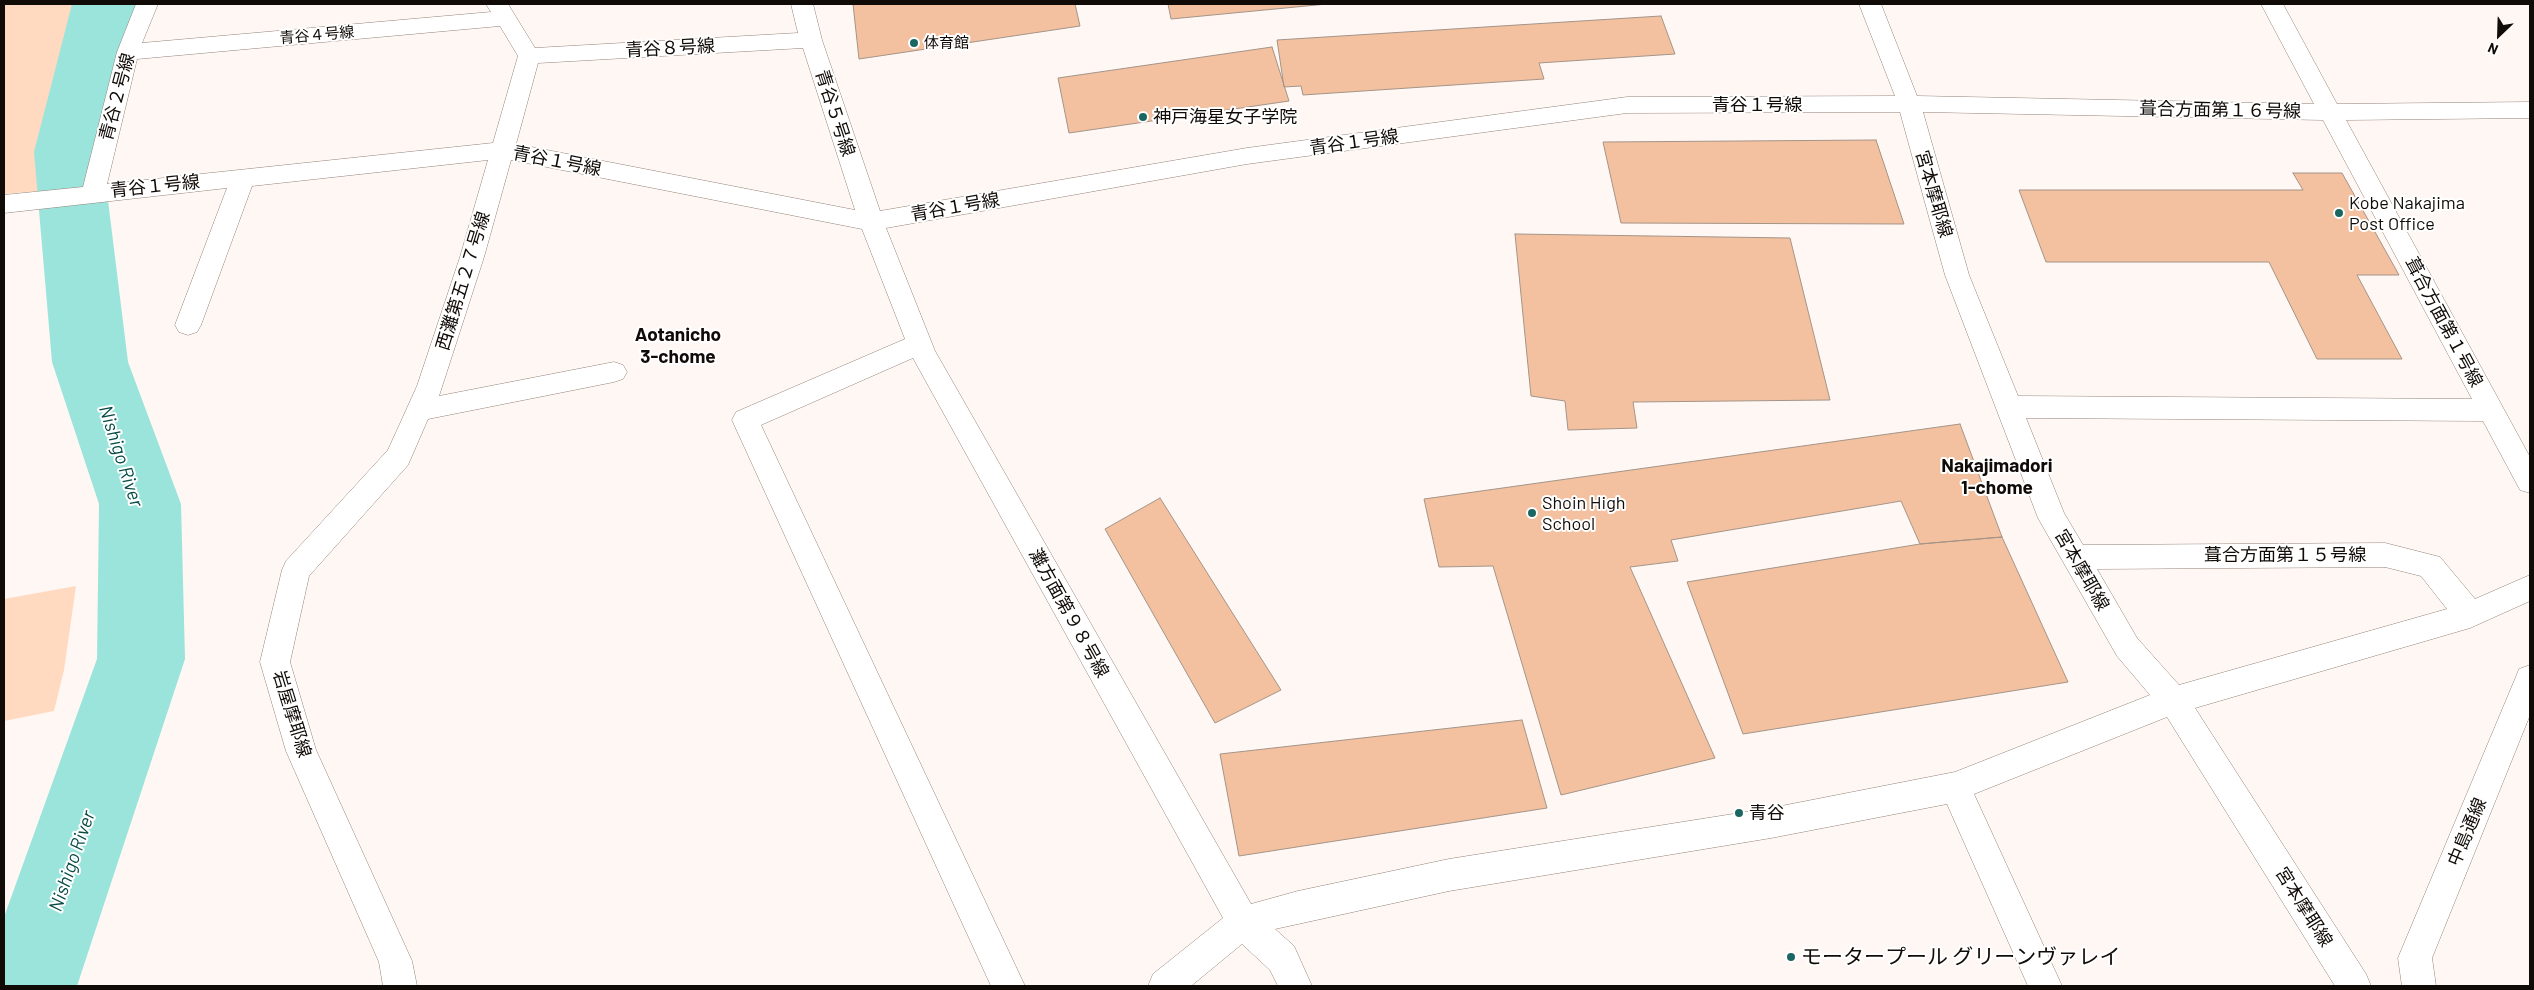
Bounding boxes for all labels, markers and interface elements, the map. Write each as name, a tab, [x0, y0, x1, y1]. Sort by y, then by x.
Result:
north arrow	[2474, 10, 2524, 60]
street label: 青谷４号線	[279, 23, 355, 47]
place label: 体育館	[924, 34, 969, 52]
street label: 青谷８号線	[624, 35, 716, 61]
marker: 体育館	[908, 37, 920, 49]
text: N	[2485, 40, 2500, 59]
street label: 青谷２号線	[95, 51, 139, 143]
street label: 青谷５号線	[811, 67, 859, 159]
street label: 青谷１号線	[1712, 94, 1802, 116]
street label: 葺合方面第１６号線	[2139, 98, 2301, 122]
place label: 神戸海星女子学院	[1153, 106, 1297, 128]
marker: 神戸海星女子学院	[1137, 111, 1149, 123]
street label: 青谷１号線	[1308, 125, 1400, 159]
street label: 青谷１号線	[511, 142, 603, 180]
street label: 宮本摩耶線	[1911, 148, 1957, 240]
street label: 青谷１号線	[109, 171, 201, 201]
street label: 青谷１号線	[909, 189, 1001, 225]
place label: Kobe Nakajima Post Office	[2349, 192, 2465, 234]
marker: Kobe Nakajima Post Office	[2333, 207, 2345, 219]
street label: 西灘第五２７号線	[432, 209, 494, 353]
street label: 葺合方面第１号線	[2401, 253, 2487, 391]
district label: Aotanicho 3-chome	[635, 324, 721, 368]
water label: Nishigo River	[94, 402, 148, 510]
district label: Nakajimadori 1-chome	[1941, 455, 2053, 499]
place label: Shoin High School	[1542, 492, 1625, 534]
marker: Shoin High School	[1526, 507, 1538, 519]
street label: 宮本摩耶線	[2050, 526, 2114, 614]
street label: 葺合方面第１５号線	[2204, 544, 2366, 566]
street label: 灘方面第９８号線	[1025, 545, 1113, 681]
street label: 岩屋摩耶線	[269, 668, 315, 760]
street label: 中島通線	[2443, 795, 2491, 869]
place label: 青谷	[1749, 802, 1785, 824]
marker: 青谷	[1733, 807, 1745, 819]
water label: Nishigo River	[44, 808, 100, 914]
street label: 宮本摩耶線	[2271, 863, 2337, 951]
place label: モータープール グリーンヴァレイ	[1801, 944, 2120, 970]
marker: モータープール グリーンヴァレイ	[1785, 951, 1797, 963]

